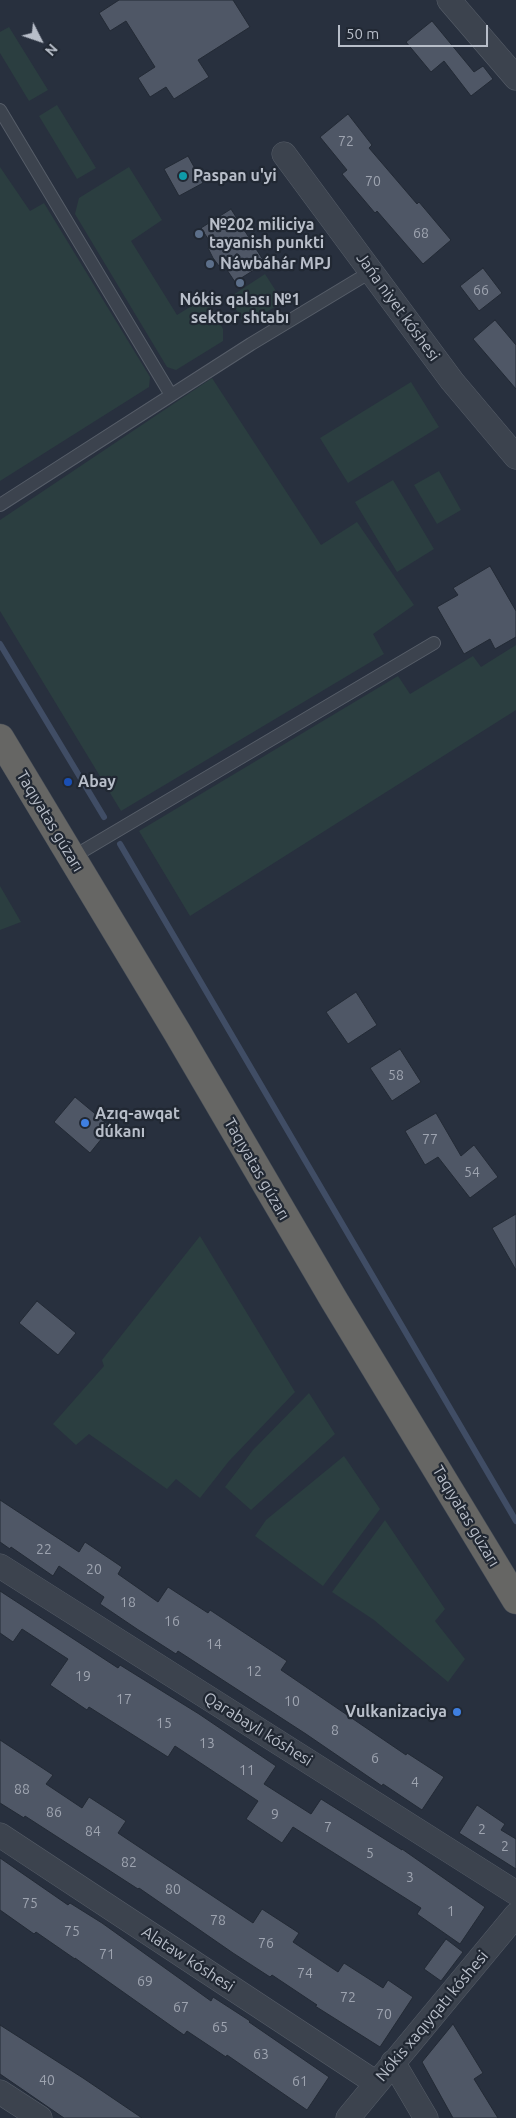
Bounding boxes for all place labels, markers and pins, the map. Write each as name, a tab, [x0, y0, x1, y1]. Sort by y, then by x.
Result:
place label: Paspan u'yi	[193, 166, 277, 186]
marker: Paspan u'yi	[177, 170, 189, 182]
place label: №202 miliciya tayanish punkti	[209, 215, 324, 253]
marker: №202 miliciya tayanish punkti	[193, 228, 205, 240]
place label: Náwbáhár MPJ	[220, 254, 331, 274]
marker: Náwbáhár MPJ	[204, 258, 216, 270]
marker: Nókis qalası №1 sektor shtabı	[234, 277, 246, 289]
place label: Nókis qalası №1 sektor shtabı	[179, 290, 301, 328]
place label: Abay	[78, 772, 116, 792]
marker: Abay	[62, 776, 74, 788]
place label: Azıq-awqat dúkanı	[95, 1104, 180, 1142]
marker: Azıq-awqat dúkanı	[79, 1117, 91, 1129]
place label: Vulkanizaciya	[345, 1702, 447, 1722]
marker: Vulkanizaciya	[451, 1706, 463, 1718]

